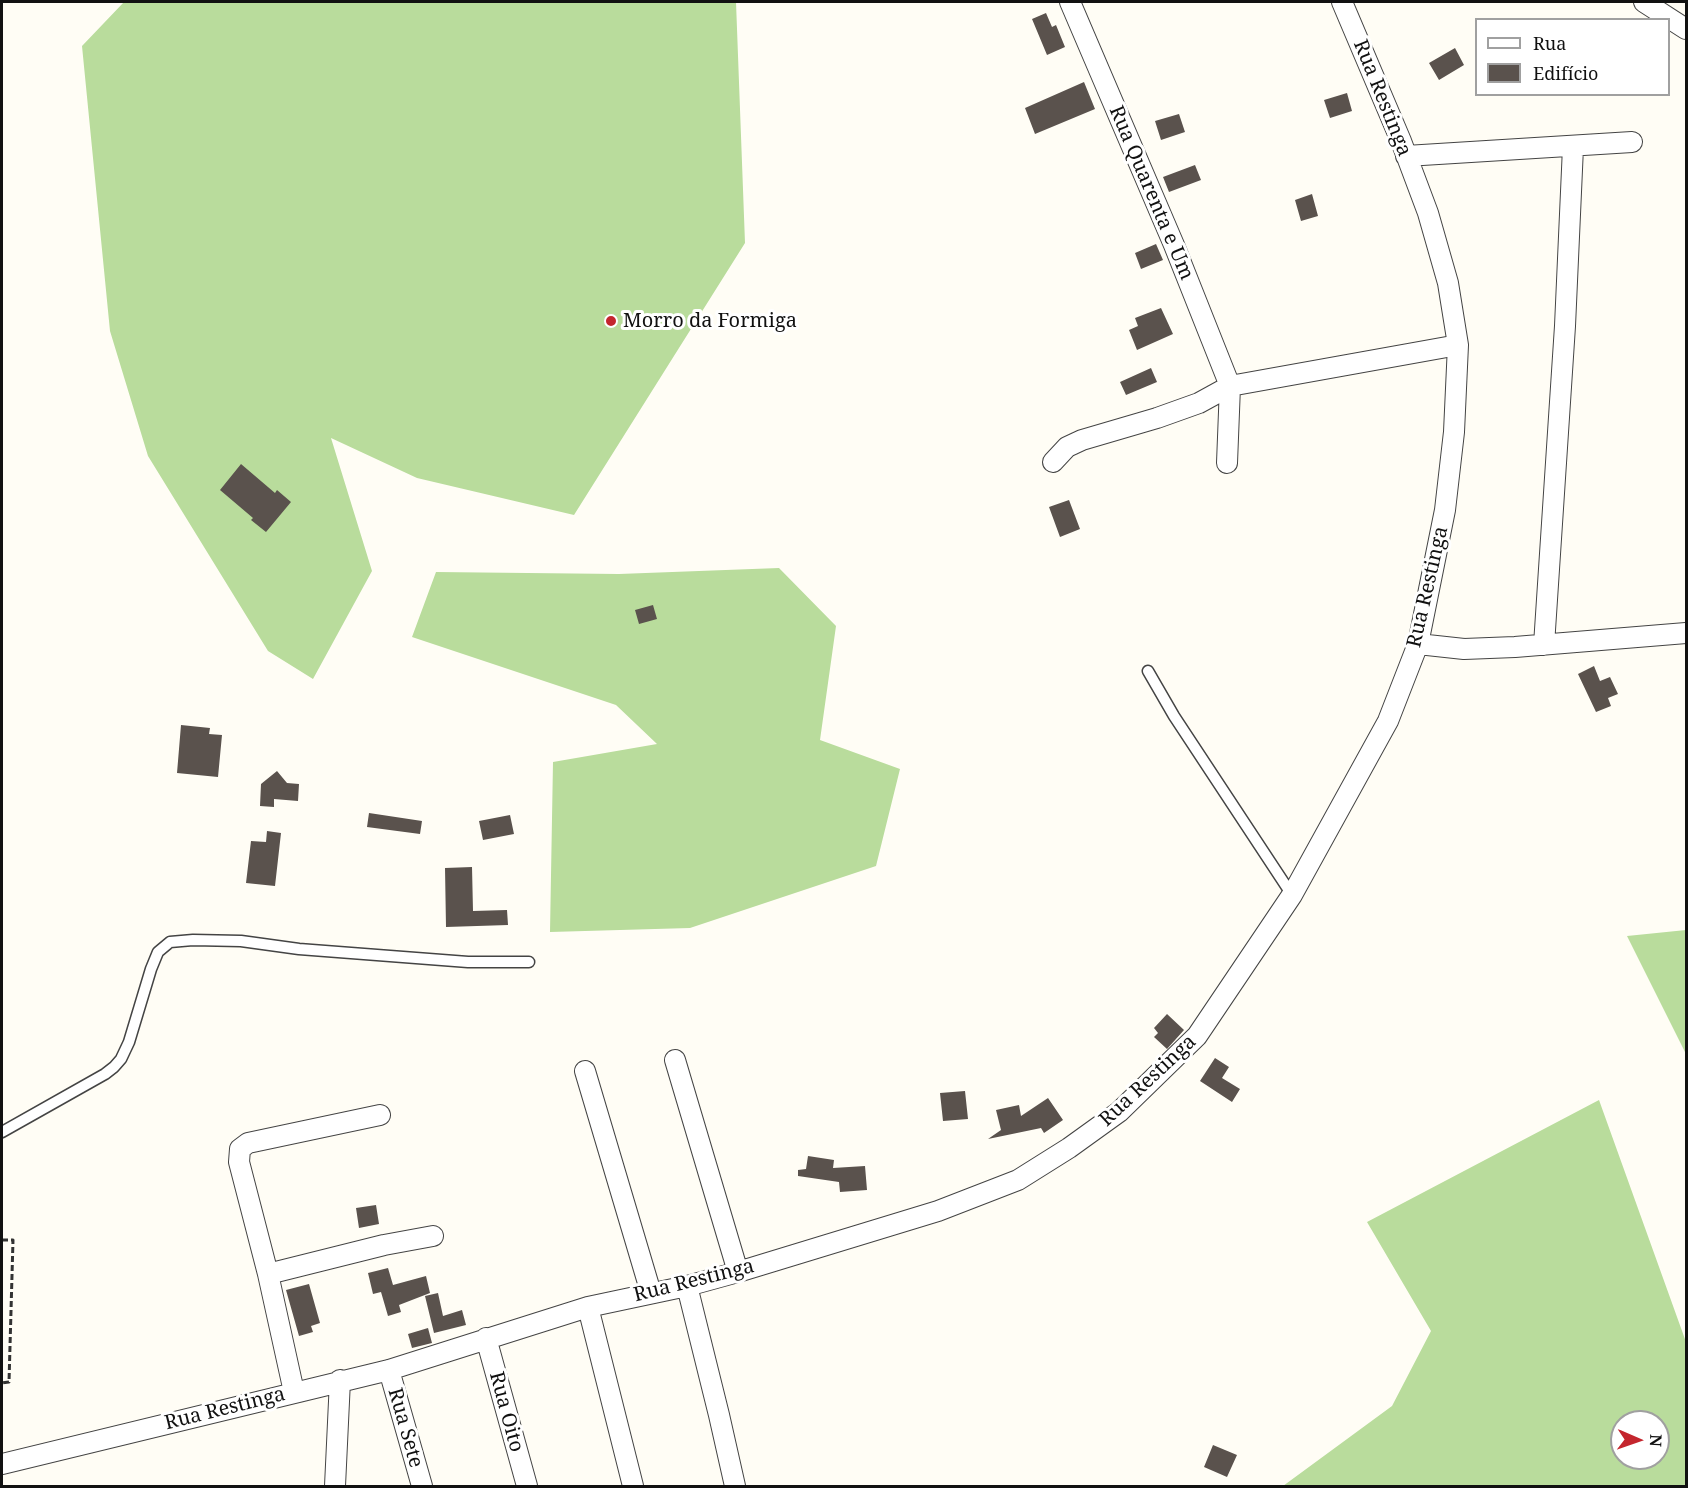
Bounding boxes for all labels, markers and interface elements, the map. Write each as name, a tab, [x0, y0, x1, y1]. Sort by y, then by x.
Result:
legend	[1475, 18, 1670, 96]
text: Rua	[1533, 31, 1566, 55]
street label: Rua Restinga	[1348, 36, 1416, 160]
text: Edifício	[1533, 61, 1598, 85]
street label: Rua Quarenta e Um	[1103, 102, 1199, 284]
place label: Morro da Formiga	[623, 309, 797, 333]
marker: Morro da Formiga	[604, 314, 618, 328]
street label: Rua Restinga	[1402, 524, 1454, 650]
street label: Rua Restinga	[1095, 1030, 1201, 1132]
street label: Rua Restinga	[631, 1254, 757, 1308]
street label: Rua Oito	[484, 1369, 528, 1455]
street label: Rua Restinga	[162, 1382, 288, 1436]
street label: Rua Sete	[382, 1385, 428, 1471]
north arrow	[1610, 1410, 1670, 1470]
text: N	[1645, 1434, 1667, 1447]

